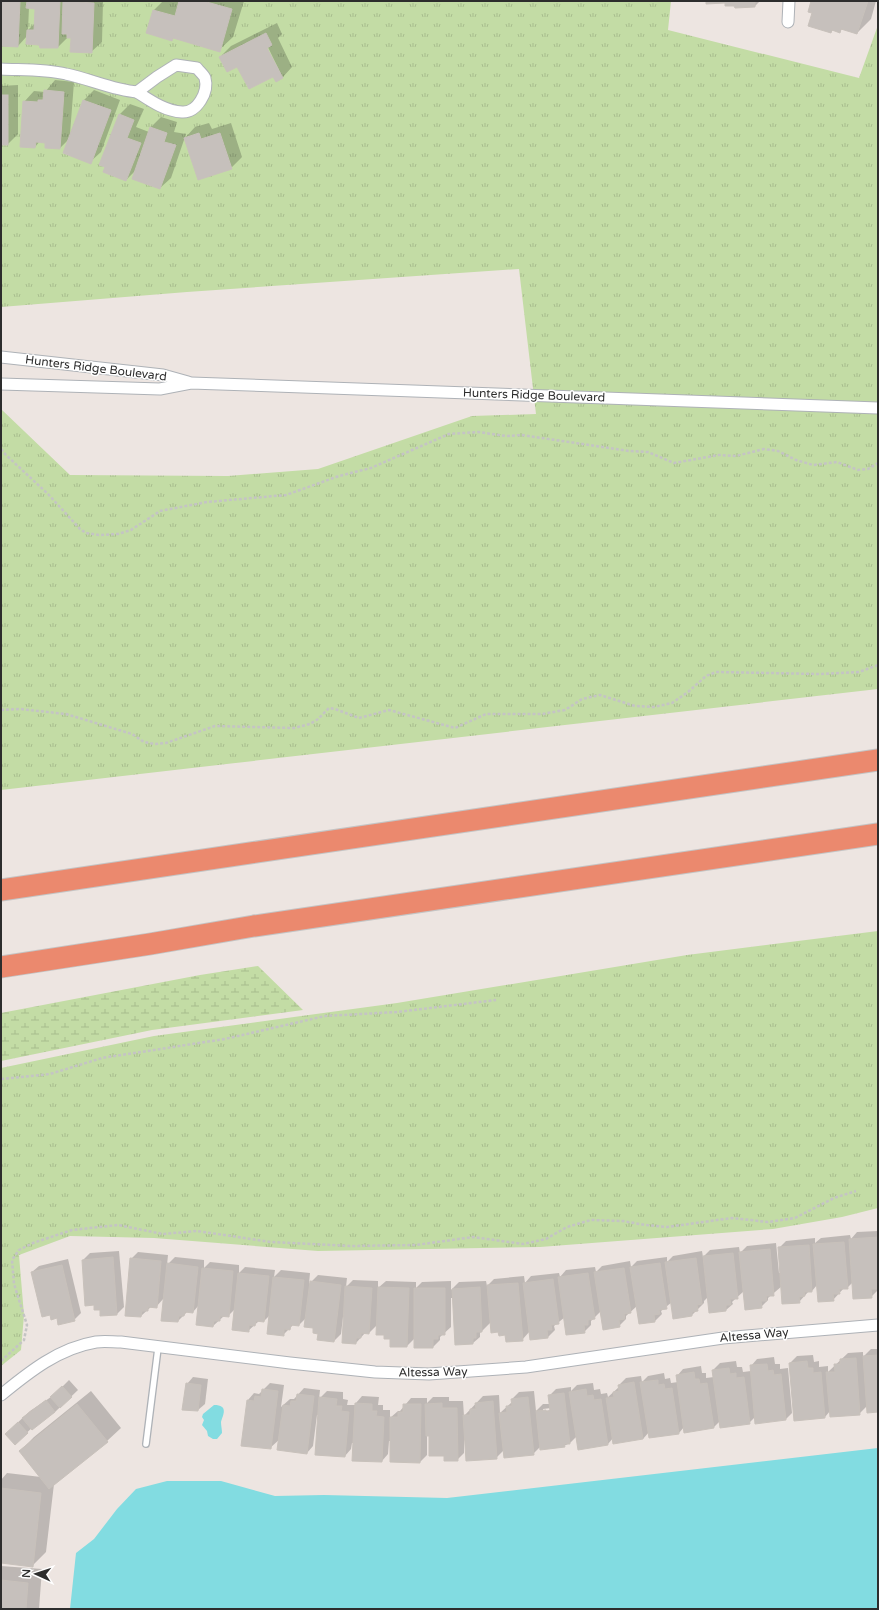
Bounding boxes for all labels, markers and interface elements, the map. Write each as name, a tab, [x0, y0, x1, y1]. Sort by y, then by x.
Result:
street label: Hunters Ridge Boulevard	[25, 352, 167, 384]
street label: Hunters Ridge Boulevard	[463, 386, 605, 404]
street label: Altessa Way	[719, 1325, 790, 1345]
street label: Altessa Way	[398, 1364, 468, 1380]
north arrow	[16, 1554, 56, 1594]
text: N	[20, 1569, 33, 1578]

